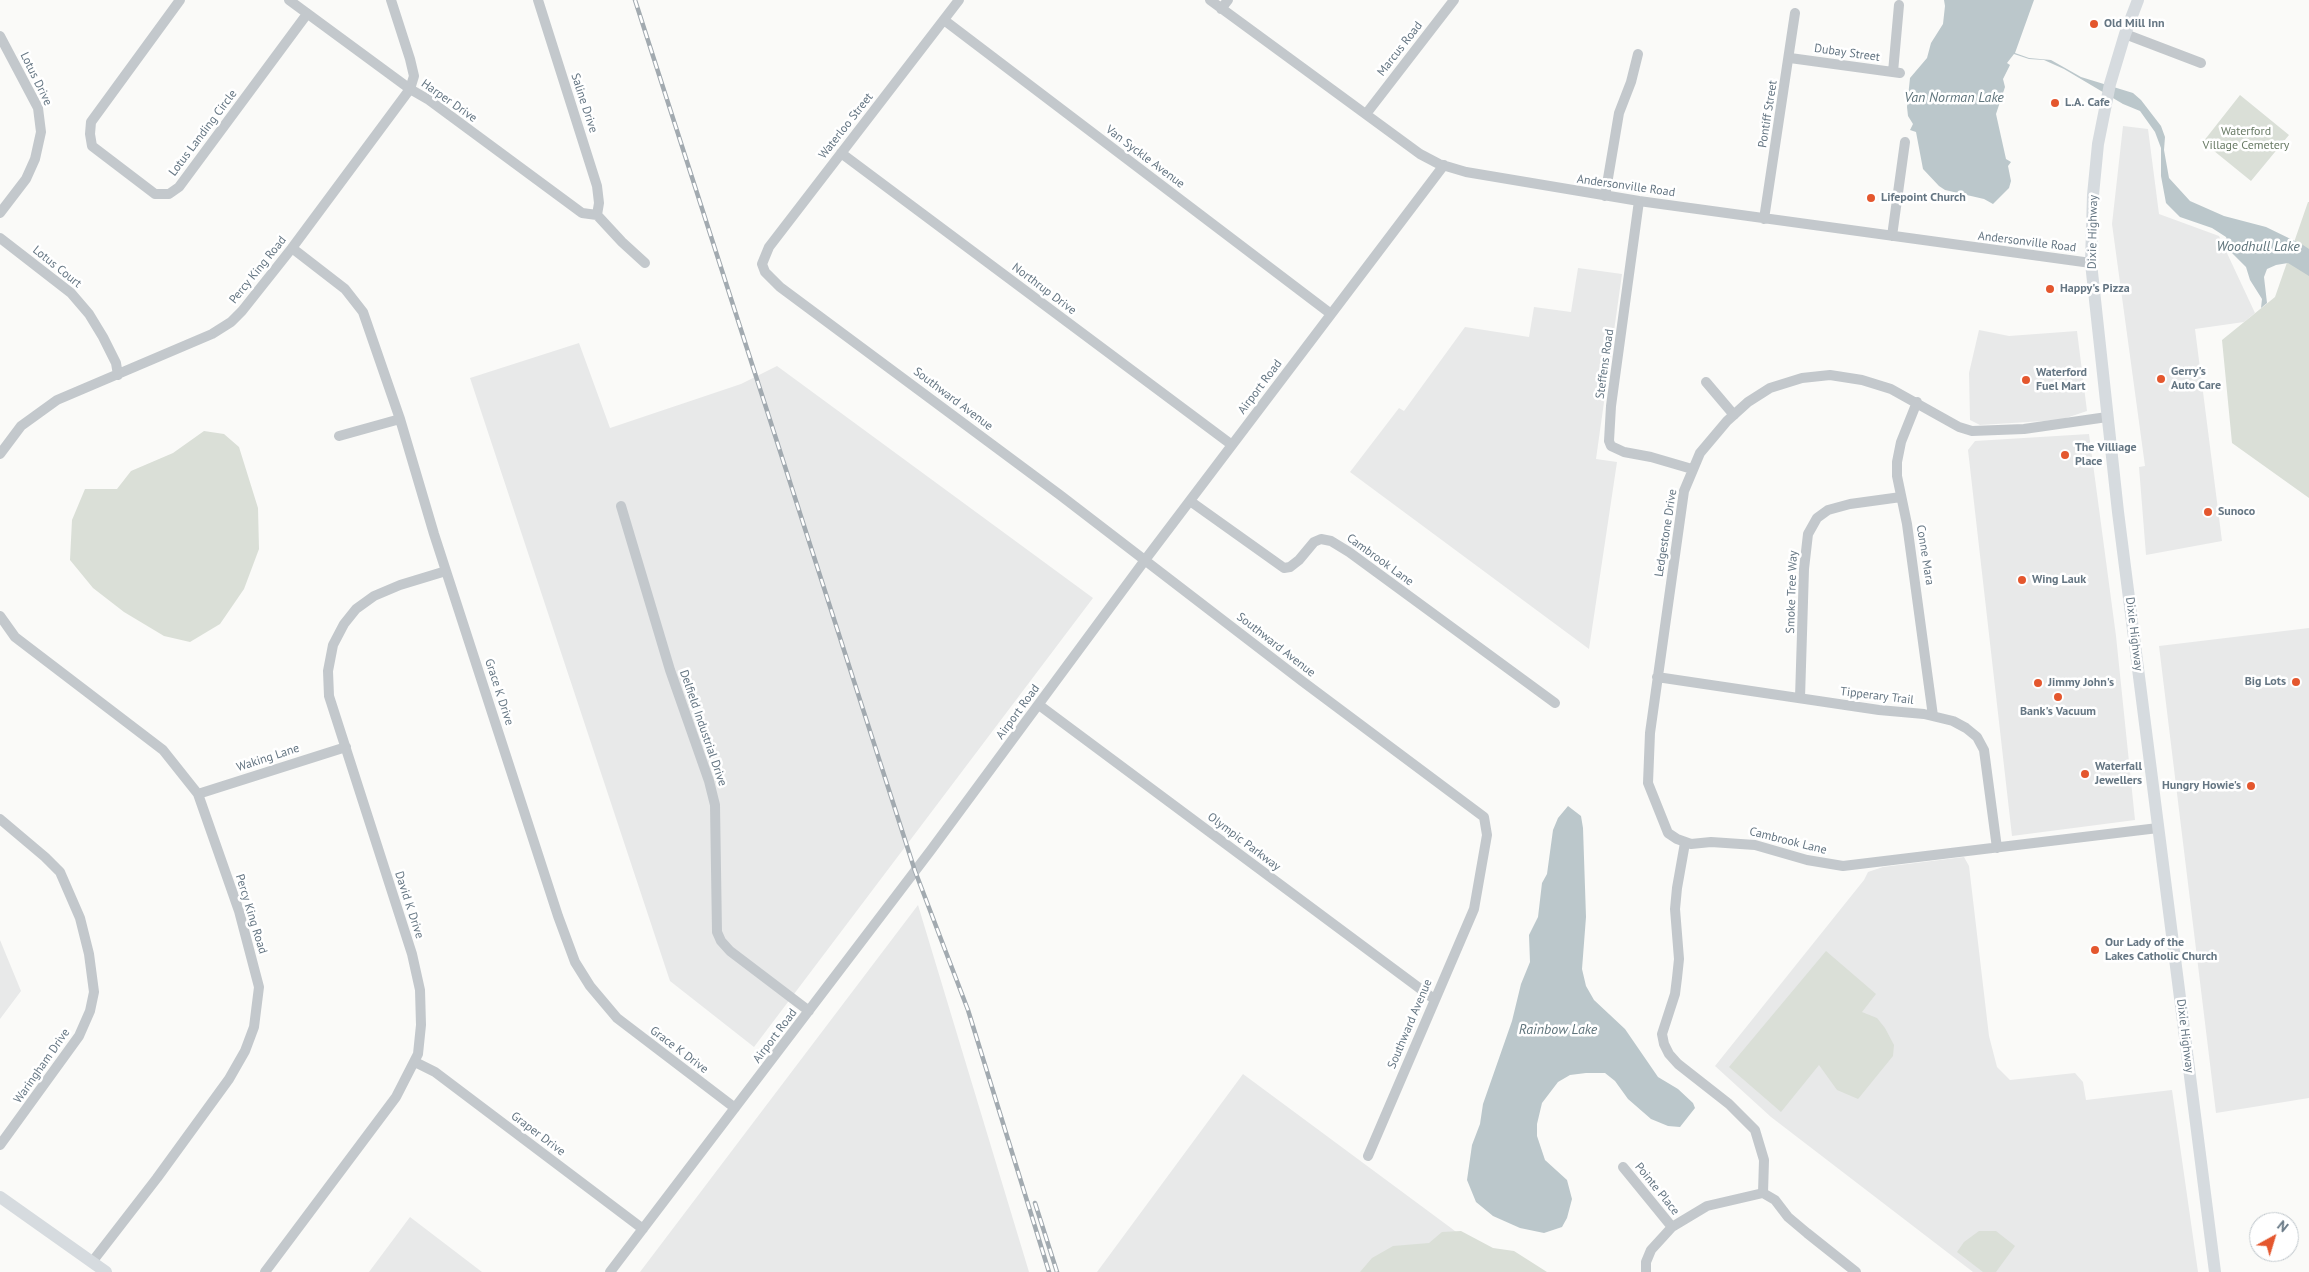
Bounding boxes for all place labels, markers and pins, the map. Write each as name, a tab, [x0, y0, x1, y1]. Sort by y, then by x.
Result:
place label: Old Mill Inn	[2104, 17, 2164, 31]
marker: Old Mill Inn	[2088, 18, 2100, 30]
place label: L.A. Cafe	[2065, 96, 2110, 110]
marker: L.A. Cafe	[2049, 97, 2061, 109]
place label: Lifepoint Church	[1881, 191, 1966, 205]
marker: Lifepoint Church	[1865, 192, 1877, 204]
place label: Happy's Pizza	[2060, 282, 2130, 296]
marker: Happy's Pizza	[2044, 283, 2056, 295]
place label: Gerry's Auto Care	[2171, 365, 2221, 393]
place label: Waterford Fuel Mart	[2036, 366, 2087, 394]
marker: Gerry's Auto Care	[2155, 373, 2167, 385]
marker: Waterford Fuel Mart	[2020, 374, 2032, 386]
place label: The Villiage Place	[2075, 441, 2137, 469]
marker: The Villiage Place	[2059, 449, 2071, 461]
place label: Sunoco	[2218, 505, 2255, 519]
marker: Sunoco	[2202, 506, 2214, 518]
place label: Wing Lauk	[2032, 573, 2086, 587]
marker: Wing Lauk	[2016, 574, 2028, 586]
place label: Big Lots	[2245, 675, 2286, 689]
place label: Jimmy John's	[2048, 676, 2114, 690]
marker: Big Lots	[2290, 676, 2302, 688]
marker: Jimmy John's	[2032, 677, 2044, 689]
marker: Bank's Vacuum	[2052, 691, 2064, 703]
place label: Bank's Vacuum	[2020, 705, 2096, 719]
place label: Waterfall Jewellers	[2095, 760, 2142, 788]
marker: Waterfall Jewellers	[2079, 768, 2091, 780]
place label: Hungry Howie's	[2162, 779, 2241, 793]
marker: Hungry Howie's	[2245, 780, 2257, 792]
place label: Our Lady of the Lakes Catholic Church	[2105, 936, 2217, 964]
marker: Our Lady of the Lakes Catholic Church	[2089, 944, 2101, 956]

